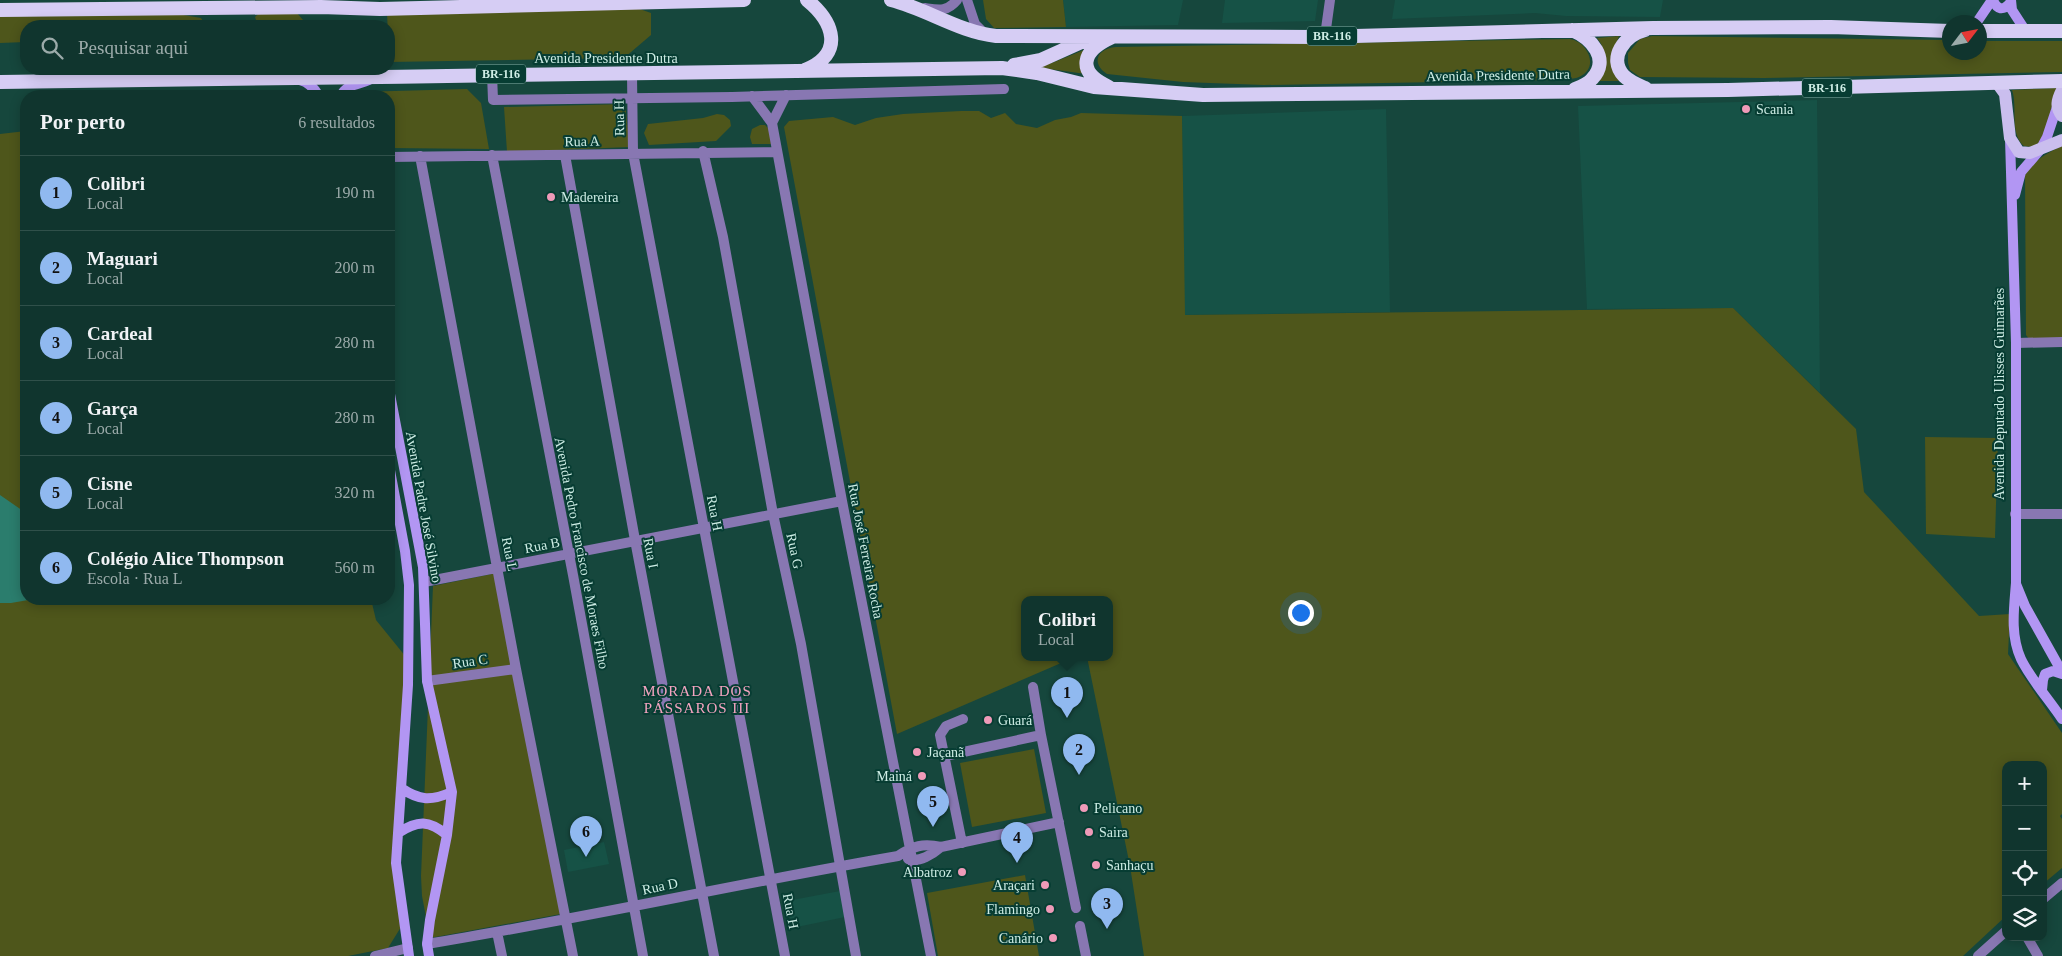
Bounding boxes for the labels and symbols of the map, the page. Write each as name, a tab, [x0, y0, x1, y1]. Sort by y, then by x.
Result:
north arrow	[1942, 15, 1987, 60]
road number: BR-116	[1307, 27, 1357, 46]
street label: Avenida Presidente Dutra	[534, 51, 679, 66]
road number: BR-116	[476, 64, 526, 84]
street label: Avenida Presidente Dutra	[1426, 67, 1571, 84]
road number: BR-116	[1802, 78, 1852, 98]
street label: Rua H	[612, 100, 627, 136]
place label: Scania	[1756, 102, 1794, 117]
marker: Scania	[1740, 103, 1752, 115]
street label: Rua A	[564, 134, 601, 149]
place label: Madereira	[561, 190, 619, 205]
marker: Madereira	[545, 191, 557, 203]
street label: Avenida Deputado Ulisses Guimarães	[1992, 288, 2007, 500]
street label: Avenida Padre José Silvino	[403, 430, 444, 584]
street label: Avenida Pedro Francisco de Moraes Filho	[552, 436, 611, 670]
street label: Rua José Ferreira Rocha	[845, 482, 886, 621]
street label: Rua H	[704, 494, 725, 532]
street label: Rua G	[783, 532, 806, 570]
street label: Rua B	[523, 535, 561, 556]
street label: Rua L	[499, 536, 520, 573]
street label: Rua I	[640, 537, 661, 570]
your location	[1288, 600, 1314, 626]
street label: Rua C	[452, 652, 489, 671]
pin: 1	[1051, 677, 1083, 718]
district label: MORADA DOS PÁSSAROS III	[642, 683, 752, 716]
place label: Guará	[998, 713, 1033, 728]
marker: Guará	[982, 714, 994, 726]
pin: 2	[1063, 734, 1095, 775]
place label: Jaçanã	[927, 745, 965, 760]
marker: Jaçanã	[911, 746, 923, 758]
place label: Mainá	[876, 769, 913, 784]
marker: Mainá	[916, 770, 928, 782]
pin: 5	[917, 786, 949, 827]
place label: Pelicano	[1094, 801, 1142, 816]
marker: Pelicano	[1078, 802, 1090, 814]
pin: 6	[570, 816, 602, 857]
pin: 4	[1001, 822, 1033, 863]
place label: Saira	[1099, 825, 1129, 840]
marker: Saira	[1083, 826, 1095, 838]
place label: Sanhaçu	[1106, 858, 1153, 873]
marker: Sanhaçu	[1090, 859, 1102, 871]
place label: Albatroz	[903, 865, 952, 880]
marker: Albatroz	[956, 866, 968, 878]
street label: Rua D	[641, 875, 679, 898]
place label: Araçari	[993, 878, 1035, 893]
marker: Araçari	[1039, 879, 1051, 891]
pin: 3	[1091, 888, 1123, 929]
street label: Rua H	[780, 892, 801, 930]
place label: Flamingo	[986, 902, 1040, 917]
marker: Flamingo	[1044, 903, 1056, 915]
place label: Canário	[999, 931, 1043, 946]
marker: Canário	[1047, 932, 1059, 944]

